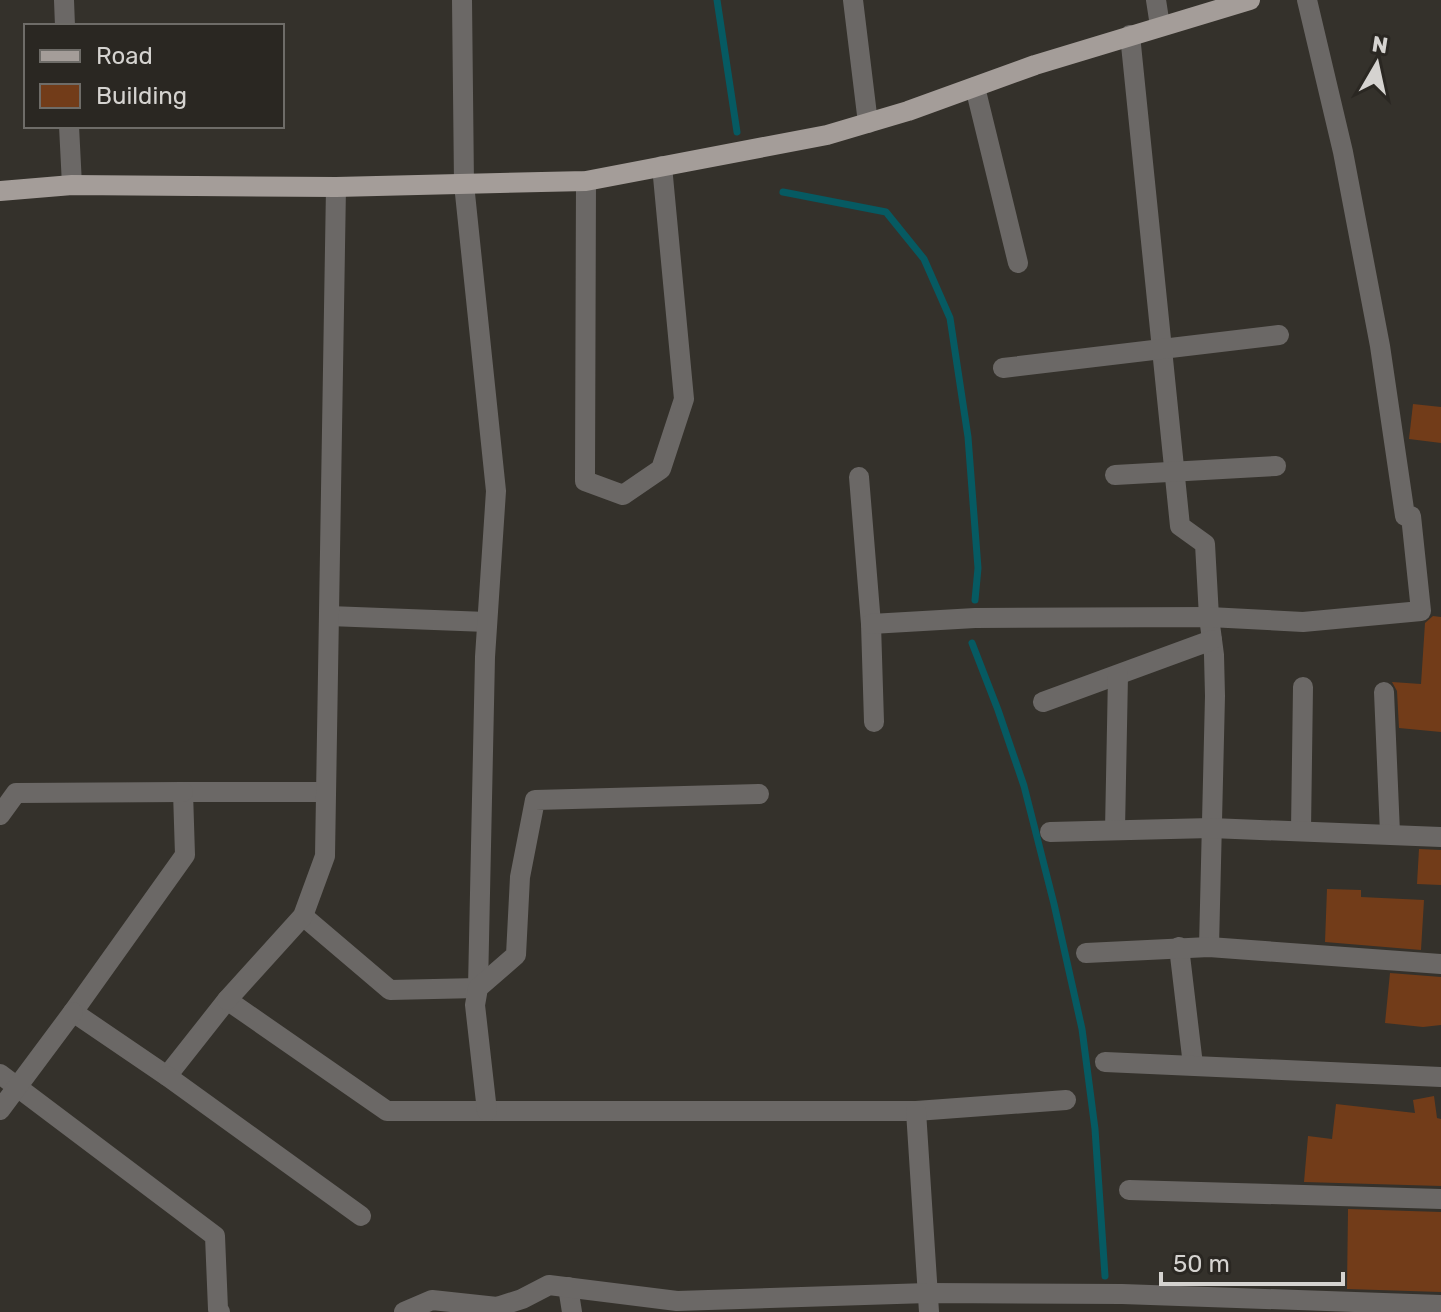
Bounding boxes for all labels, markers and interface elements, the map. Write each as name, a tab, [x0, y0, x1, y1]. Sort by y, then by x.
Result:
legend	[24, 24, 284, 128]
north arrow	[1337, 24, 1417, 104]
text: N	[1370, 30, 1390, 59]
text: Road	[96, 42, 153, 70]
text: Building	[96, 82, 187, 110]
scale bar	[1161, 1236, 1343, 1286]
text: 50 m	[1173, 1250, 1230, 1278]

